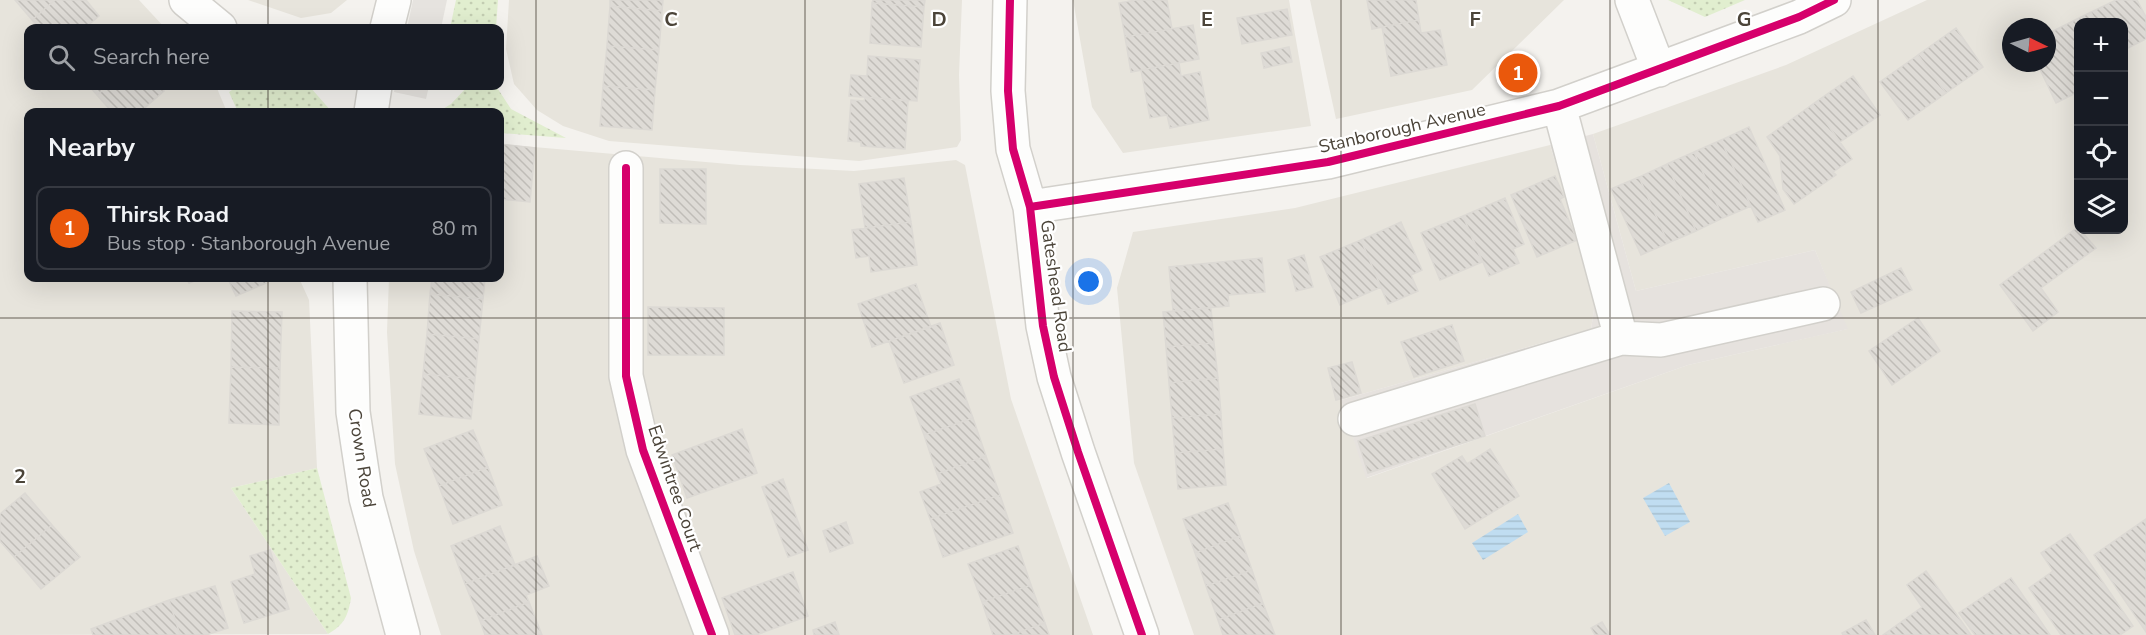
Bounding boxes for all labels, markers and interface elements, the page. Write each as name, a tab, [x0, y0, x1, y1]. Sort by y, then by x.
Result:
text: C	[664, 6, 678, 33]
text: D	[931, 6, 947, 33]
text: E	[1201, 6, 1213, 33]
text: F	[1469, 6, 1481, 33]
text: G	[1737, 6, 1751, 33]
north arrow	[2002, 18, 2056, 72]
map controls	[2074, 18, 2128, 234]
button: +	[2074, 18, 2128, 72]
search box	[24, 24, 504, 90]
icon: search	[45, 41, 78, 74]
text: Search here	[93, 42, 210, 72]
pin: 1	[1498, 50, 1538, 96]
button: −	[2074, 72, 2128, 126]
street label: Stanborough Avenue	[1316, 97, 1488, 159]
button: locate	[2074, 126, 2128, 180]
text: Nearby	[48, 130, 135, 165]
button: layers	[2074, 180, 2128, 234]
text: Thirsk Road	[107, 200, 229, 230]
text: 1	[64, 215, 76, 242]
text: 80 m	[432, 215, 478, 242]
street label: Gateshead Road	[1035, 218, 1077, 354]
text: Bus stop · Stanborough Avenue	[107, 230, 390, 257]
your location	[1074, 267, 1103, 296]
street label: Crown Road	[342, 407, 382, 509]
street label: Edwintree Court	[642, 422, 708, 555]
text: 2	[14, 463, 26, 490]

